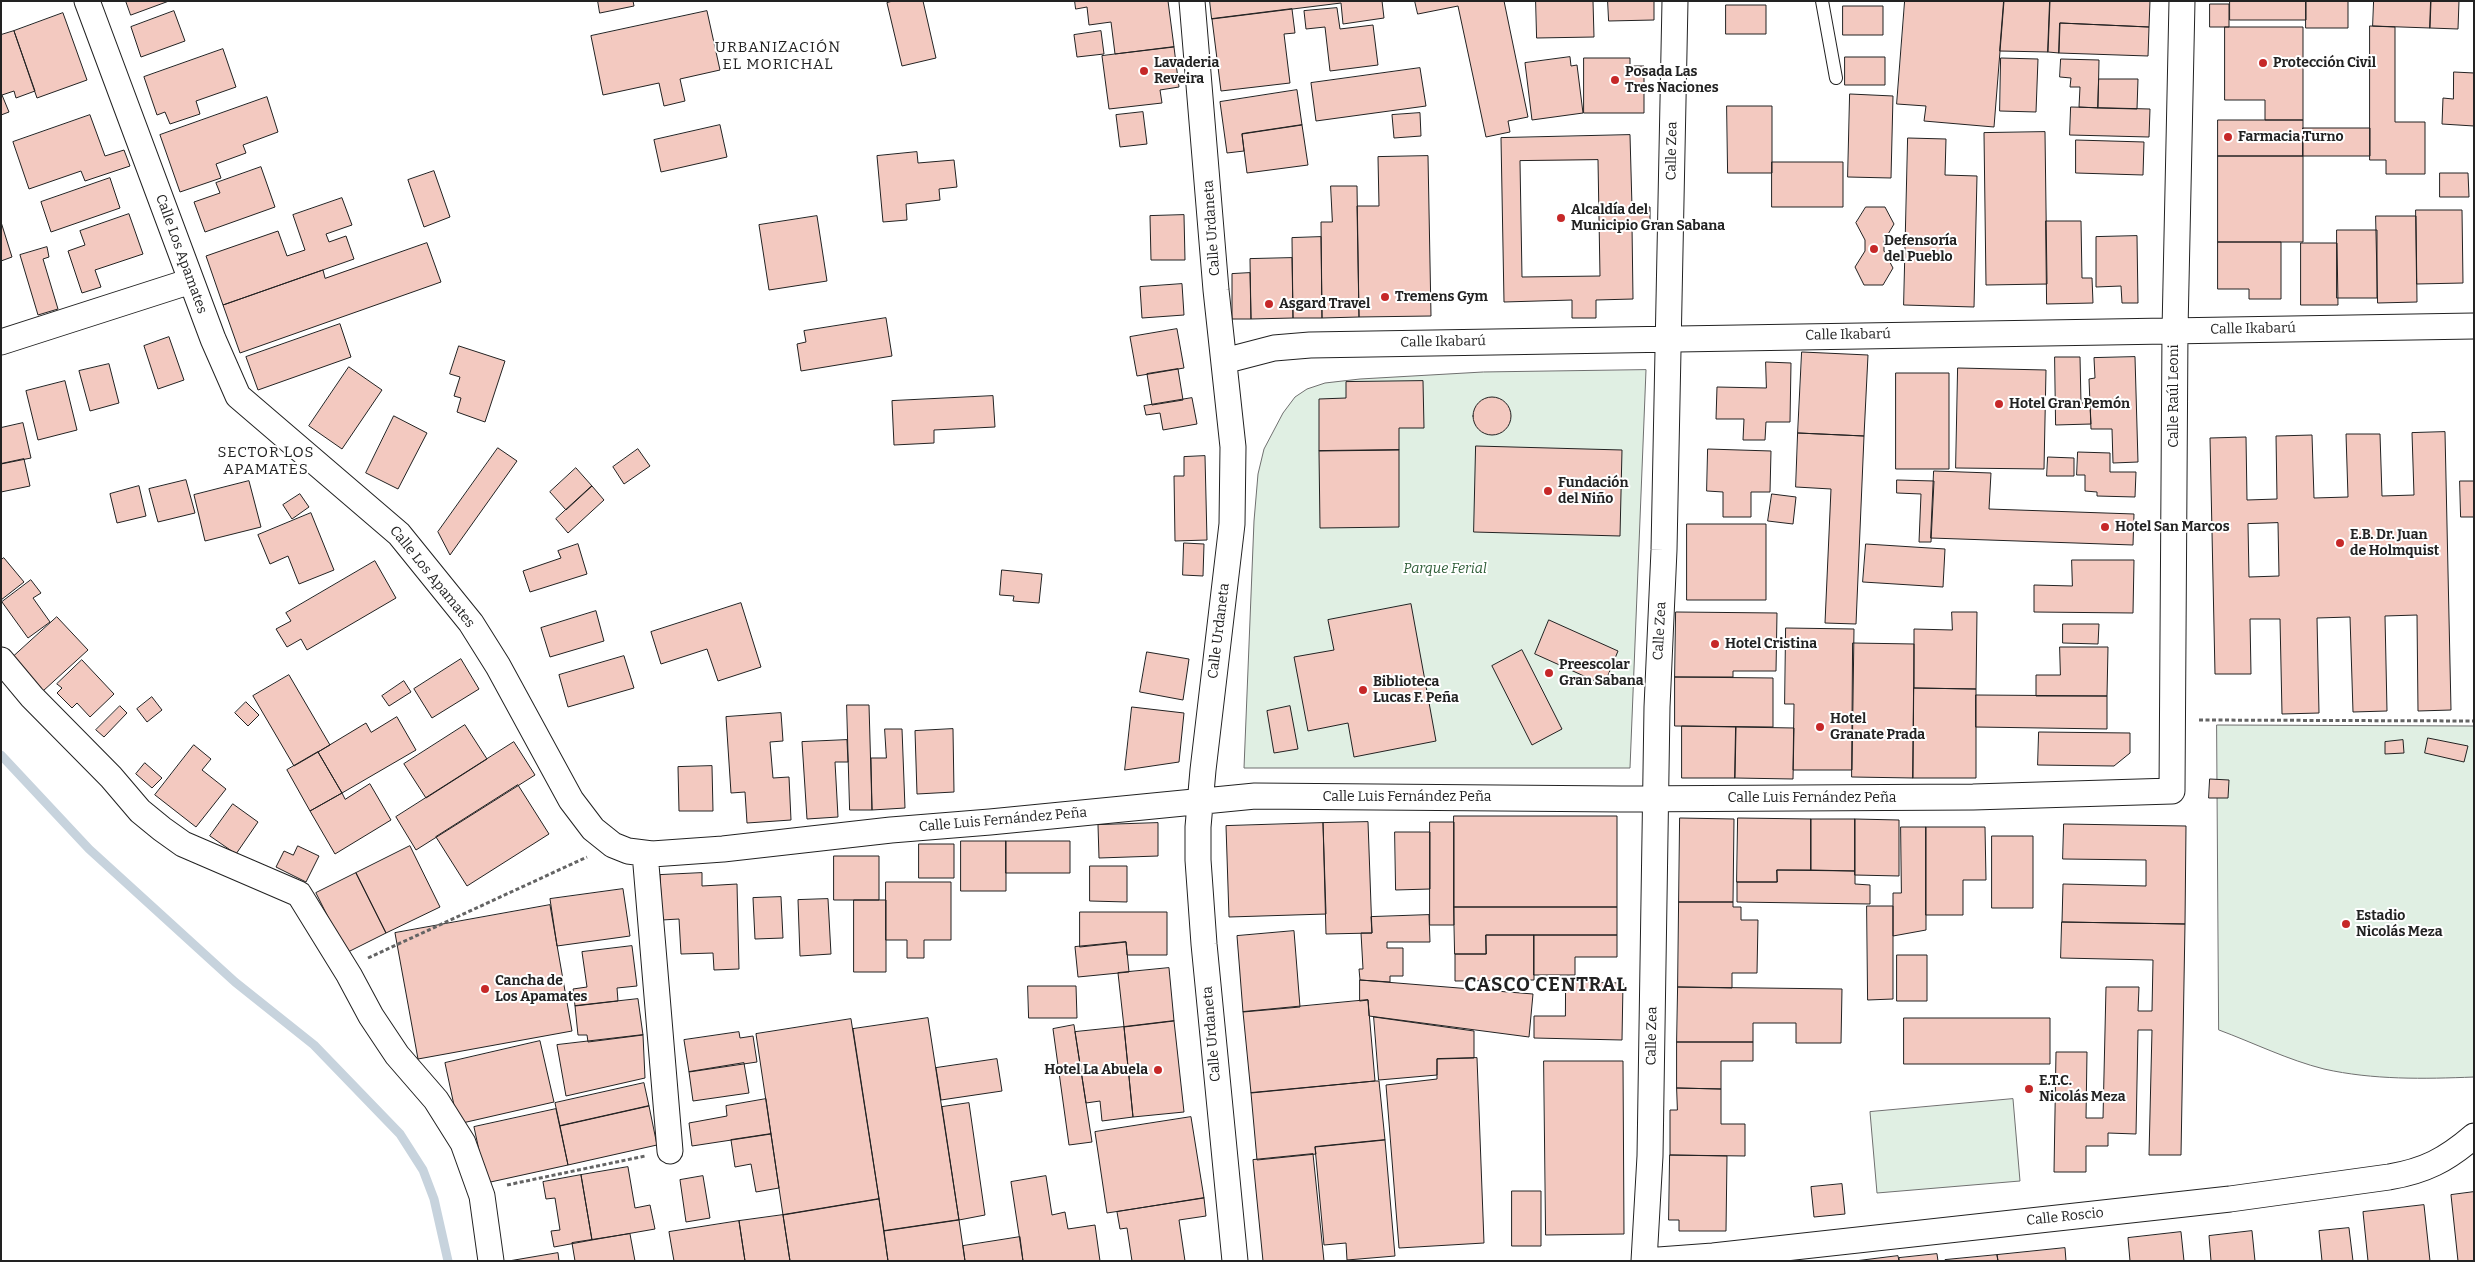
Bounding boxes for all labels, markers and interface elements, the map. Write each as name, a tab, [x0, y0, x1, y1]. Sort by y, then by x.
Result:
district label: URBANIZACIÓN EL MORICHAL	[713, 39, 843, 74]
place label: Lavaderia Reveira	[1154, 55, 1219, 88]
place label: Protección Civil	[2273, 55, 2376, 71]
marker: Protección Civil	[2257, 57, 2269, 69]
place label: Posada Las Tres Naciones	[1625, 64, 1719, 96]
marker: Lavaderia Reveira	[1138, 65, 1150, 77]
marker: Posada Las Tres Naciones	[1609, 74, 1621, 86]
street label: Calle Zea	[1663, 121, 1681, 181]
place label: Farmacia Turno	[2238, 129, 2344, 145]
marker: Farmacia Turno	[2222, 131, 2234, 143]
street label: Calle Urdaneta	[1200, 179, 1224, 277]
street label: Calle Los Apamates	[152, 192, 210, 316]
place label: Alcaldía del Municipio Gran Sabana	[1571, 202, 1725, 234]
marker: Alcaldía del Municipio Gran Sabana	[1555, 212, 1567, 224]
place label: Defensoría del Pueblo	[1884, 233, 1957, 266]
marker: Defensoría del Pueblo	[1868, 243, 1880, 255]
place label: Tremens Gym	[1395, 289, 1488, 305]
marker: Tremens Gym	[1379, 291, 1391, 303]
place label: Asgard Travel	[1279, 296, 1370, 312]
marker: Asgard Travel	[1263, 298, 1275, 310]
street label: Calle Ikabarú	[2210, 320, 2296, 338]
street label: Calle Ikabarú	[1805, 326, 1891, 344]
street label: Calle Ikabarú	[1400, 333, 1486, 351]
street label: Calle Raúl Leoni	[2166, 344, 2182, 448]
place label: Hotel Gran Pemón	[2009, 396, 2130, 412]
marker: Hotel Gran Pemón	[1993, 398, 2005, 410]
district label: SECTOR LOS APAMATES	[216, 444, 316, 479]
place label: Fundación del Niño	[1558, 475, 1628, 508]
marker: Fundación del Niño	[1542, 485, 1554, 497]
place label: Hotel San Marcos	[2115, 519, 2230, 535]
marker: Hotel San Marcos	[2099, 521, 2111, 533]
street label: Calle Los Apamates	[386, 523, 478, 631]
place label: E.B. Dr. Juan de Holmquist	[2350, 527, 2439, 560]
marker: E.B. Dr. Juan de Holmquist	[2334, 537, 2346, 549]
park label: Parque Ferial	[1403, 561, 1487, 577]
street label: Calle Urdaneta	[1205, 582, 1233, 680]
street label: Calle Zea	[1650, 601, 1670, 661]
place label: Hotel Cristina	[1725, 636, 1817, 652]
marker: Hotel Cristina	[1709, 638, 1721, 650]
place label: Preescolar Gran Sabana	[1559, 657, 1644, 690]
marker: Preescolar Gran Sabana	[1543, 667, 1555, 679]
place label: Biblioteca Lucas F. Peña	[1373, 674, 1459, 706]
marker: Biblioteca Lucas F. Peña	[1357, 684, 1369, 696]
place label: Hotel Granate Prada	[1830, 711, 1925, 744]
marker: Hotel Granate Prada	[1814, 721, 1826, 733]
street label: Calle Luis Fernández Peña	[1323, 789, 1491, 805]
street label: Calle Luis Fernández Peña	[1728, 790, 1896, 806]
street label: Calle Luis Fernández Peña	[918, 804, 1088, 836]
place label: Estadio Nicolás Meza	[2356, 908, 2443, 940]
marker: Estadio Nicolás Meza	[2340, 918, 2352, 930]
place label: Cancha de Los Apamates	[495, 973, 588, 1006]
district label: CASCO CENTRAL	[1463, 975, 1629, 997]
marker: Cancha de Los Apamates	[479, 983, 491, 995]
street label: Calle Urdaneta	[1199, 985, 1225, 1083]
street label: Calle Zea	[1643, 1006, 1661, 1066]
place label: Hotel La Abuela	[1044, 1062, 1148, 1078]
marker: Hotel La Abuela	[1152, 1064, 1164, 1076]
place label: E.T.C. Nicolás Meza	[2039, 1073, 2126, 1106]
marker: E.T.C. Nicolás Meza	[2023, 1083, 2035, 1095]
street label: Calle Roscio	[2025, 1205, 2105, 1229]

